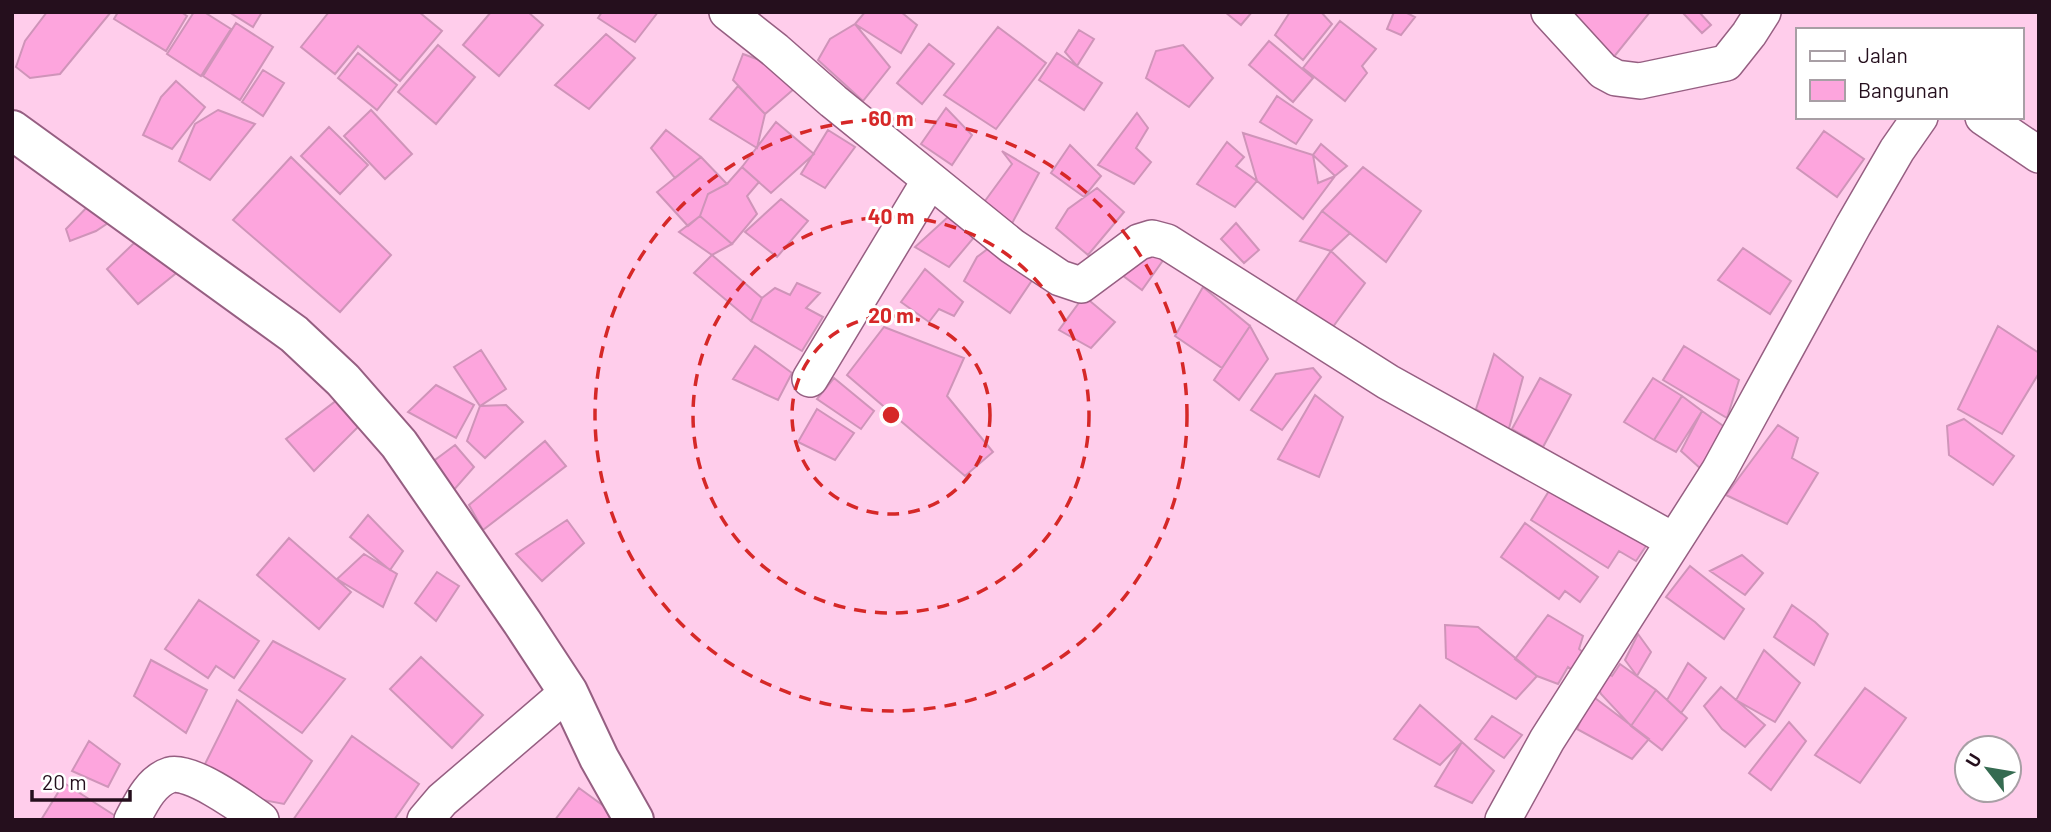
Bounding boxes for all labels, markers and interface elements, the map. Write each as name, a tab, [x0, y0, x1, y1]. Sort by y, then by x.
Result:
legend	[1796, 28, 2023, 119]
text: Jalan	[1858, 42, 1908, 67]
text: Bangunan	[1858, 77, 1949, 102]
text: 60 m	[869, 105, 913, 130]
text: 40 m	[868, 203, 914, 228]
text: 20 m	[868, 302, 914, 327]
centre of rings	[879, 403, 903, 427]
north arrow	[1953, 734, 2023, 804]
text: U	[1960, 749, 1986, 771]
scale bar	[32, 758, 130, 802]
text: 20 m	[42, 769, 87, 794]

